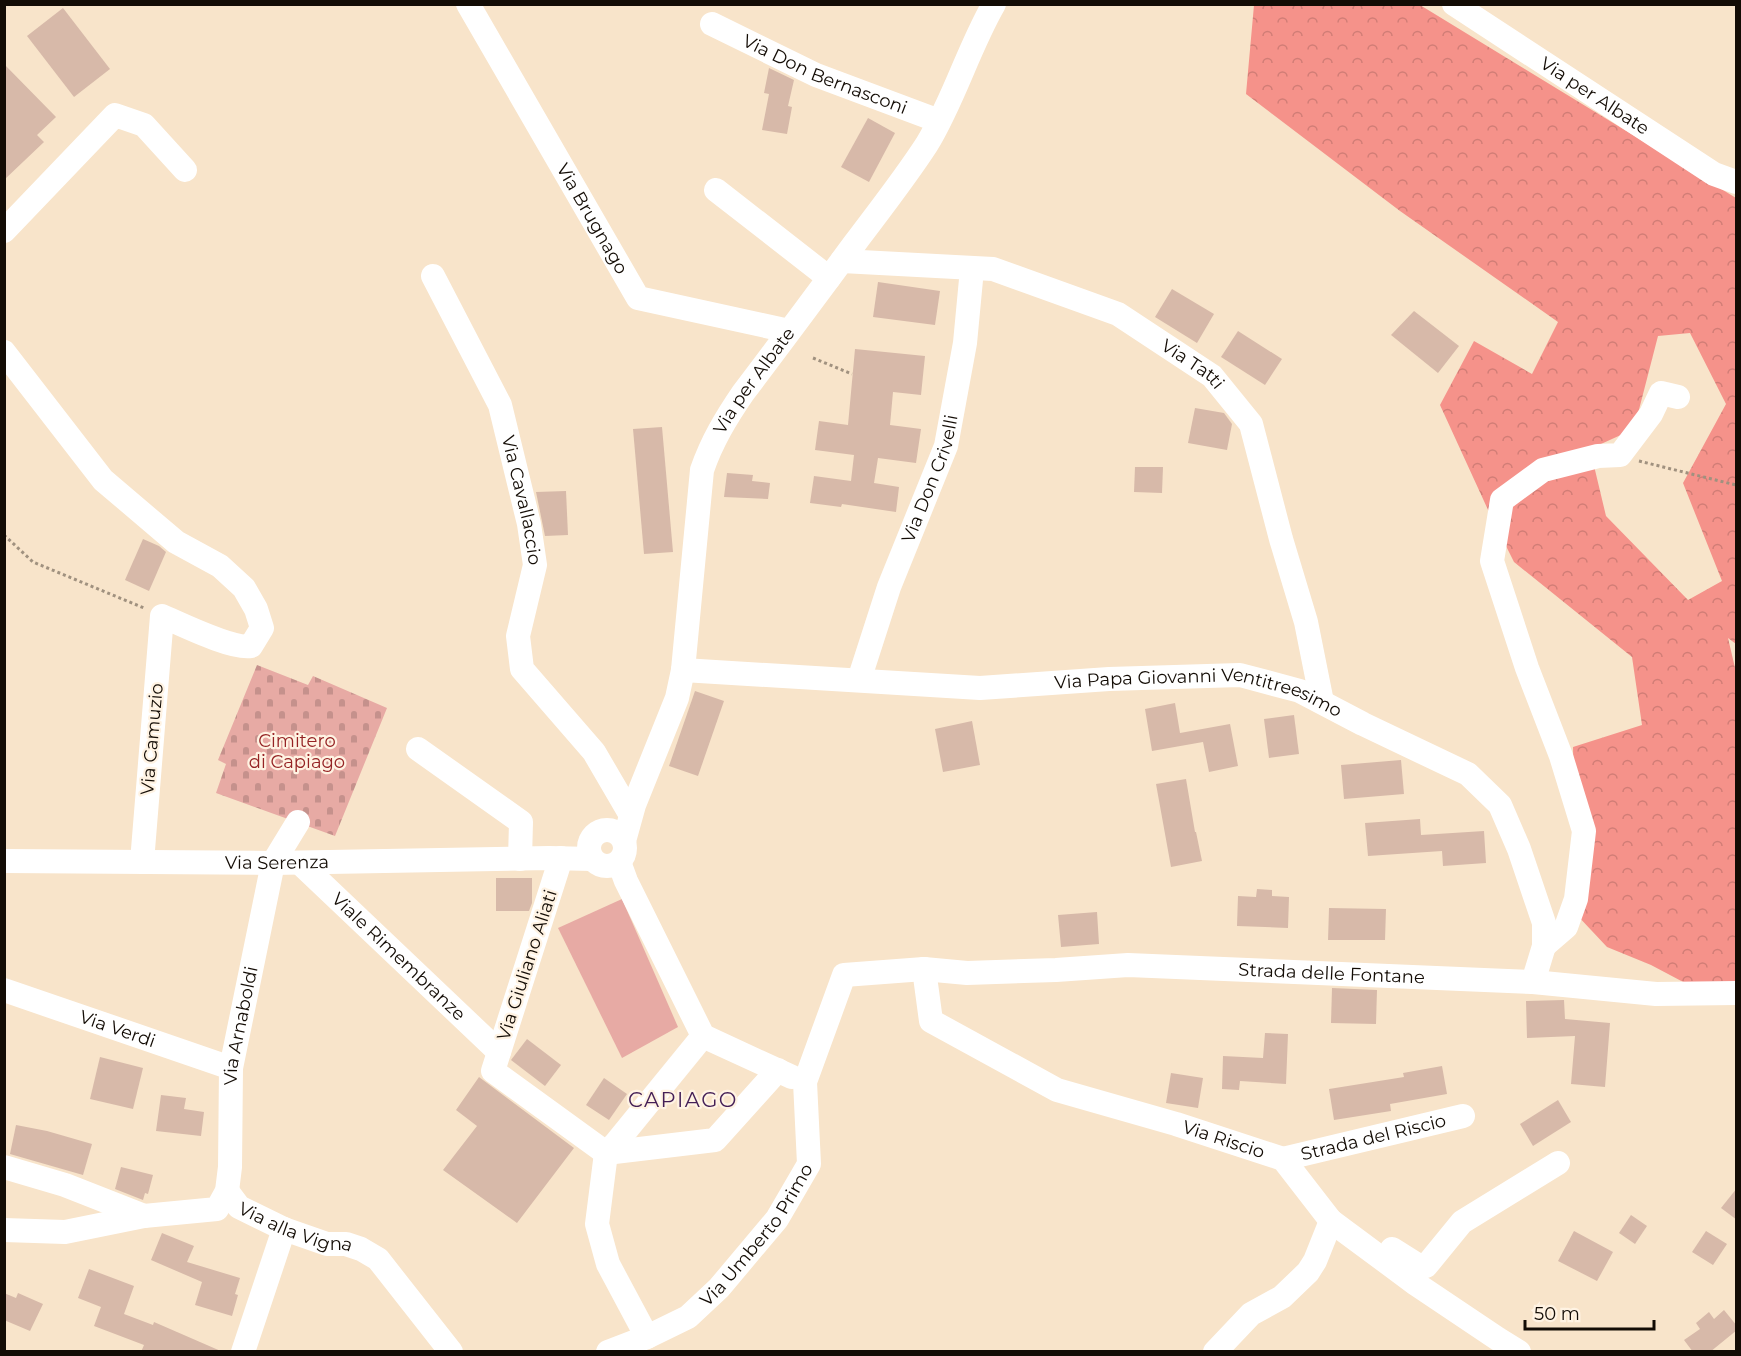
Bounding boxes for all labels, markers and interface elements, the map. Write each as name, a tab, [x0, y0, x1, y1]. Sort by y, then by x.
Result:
street label: Via Don Bernasconi	[739, 30, 910, 119]
street label: Via per Albate	[1536, 52, 1653, 140]
street label: Via Brugnago	[552, 159, 633, 278]
street label: Via per Albate	[709, 323, 800, 438]
street label: Via Tatti	[1157, 334, 1229, 393]
street label: Via Don Crivelli	[897, 413, 963, 546]
street label: Via Cavallaccio	[497, 433, 546, 566]
street label: Via Papa Giovanni Ventitreesimo	[1054, 664, 1346, 722]
street label: Via Camuzio	[136, 682, 168, 796]
park label: Cimitero di Capiago	[249, 730, 345, 773]
street label: Via Serenza	[225, 851, 329, 874]
street label: Via Giuliano Aliati	[492, 887, 562, 1043]
street label: Viale Rimembranze	[327, 888, 470, 1026]
street label: Strada delle Fontane	[1238, 959, 1425, 988]
street label: Via Arnaboldi	[220, 964, 263, 1085]
street label: Via Verdi	[77, 1006, 158, 1052]
district label: CAPIAGO	[628, 1087, 738, 1112]
street label: Strada del Riscio	[1299, 1109, 1448, 1165]
street label: Via Riscio	[1180, 1116, 1268, 1163]
street label: Via Umberto Primo	[695, 1160, 818, 1311]
street label: Via alla Vigna	[235, 1197, 356, 1257]
scale bar	[1525, 1293, 1654, 1331]
text: 50 m	[1534, 1303, 1580, 1325]

